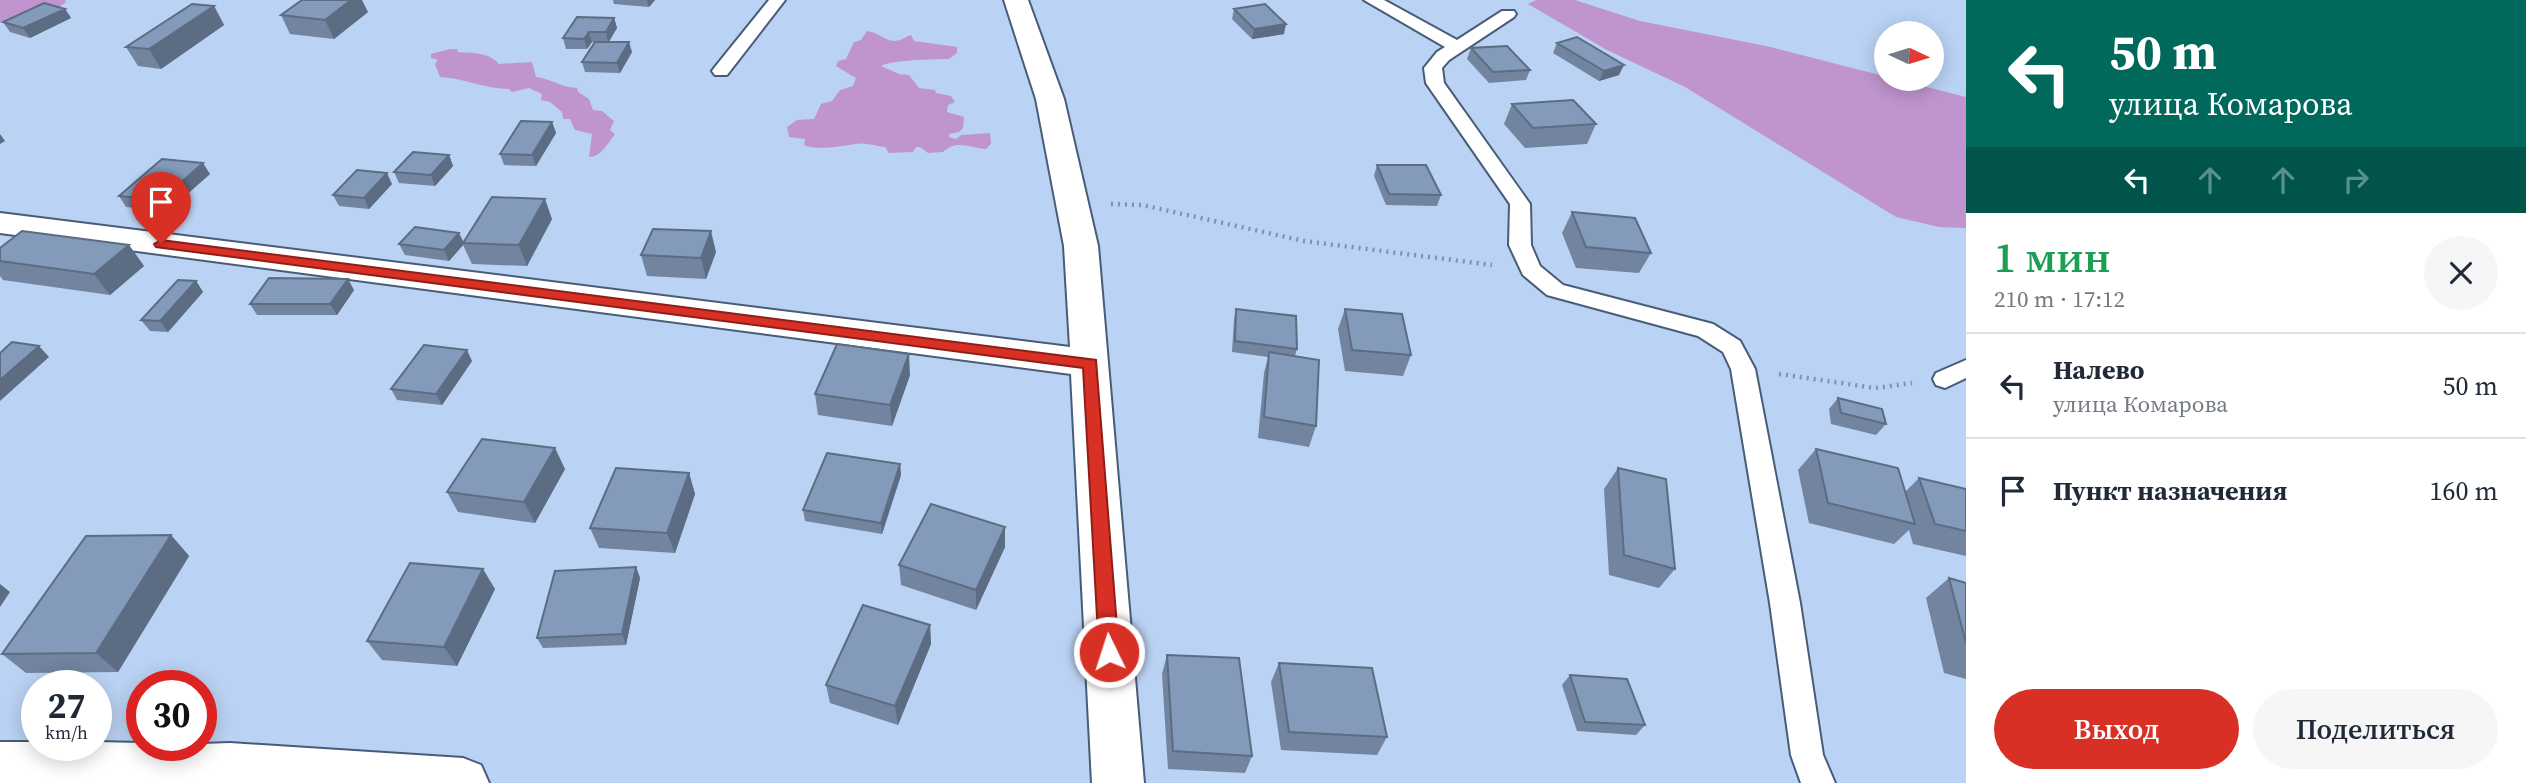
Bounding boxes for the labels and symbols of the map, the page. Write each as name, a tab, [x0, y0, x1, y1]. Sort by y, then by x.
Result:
north arrow	[1874, 21, 1944, 91]
pin	[131, 172, 191, 244]
position arrow	[1072, 615, 1146, 689]
speed limit sign: 30	[126, 670, 217, 761]

